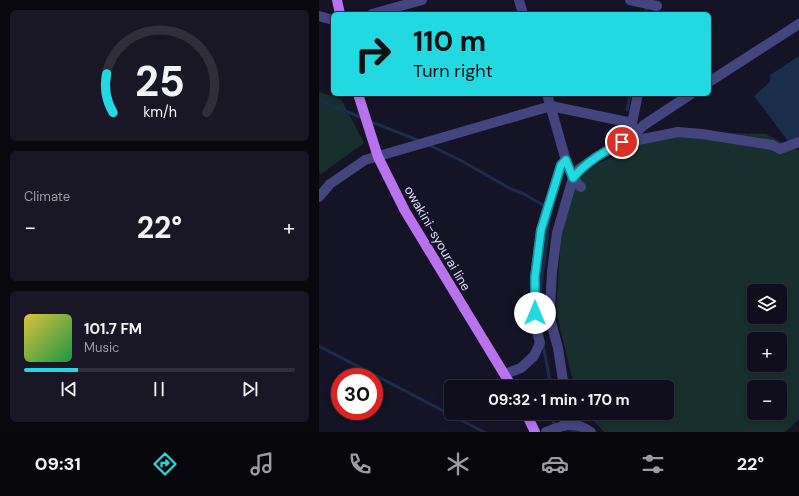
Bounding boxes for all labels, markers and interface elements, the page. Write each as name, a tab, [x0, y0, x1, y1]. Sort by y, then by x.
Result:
text: 110 m	[413, 23, 486, 60]
icon: right	[347, 28, 399, 80]
text: 25	[135, 55, 184, 109]
text: Turn right	[413, 59, 493, 83]
text: km/h	[143, 103, 176, 121]
pin	[605, 125, 639, 159]
icon: arrive	[611, 131, 633, 153]
street label: owakini-syourai line	[400, 183, 475, 294]
text: Climate	[24, 188, 70, 205]
text: 22°	[137, 208, 182, 247]
text: −	[24, 213, 36, 242]
text: +	[283, 213, 295, 242]
map controls	[747, 284, 787, 420]
button: layers	[747, 284, 787, 324]
position arrow	[514, 292, 556, 334]
text: 101.7 FM	[84, 319, 142, 339]
button: +	[747, 332, 787, 372]
text: Music	[84, 339, 119, 356]
speed limit sign: 30	[331, 368, 383, 420]
icon: previous	[58, 378, 80, 400]
icon: pause	[148, 378, 170, 400]
icon: next	[239, 378, 261, 400]
button: −	[747, 380, 787, 420]
text: 09:32 · 1 min · 170 m	[488, 390, 630, 410]
icon: directions	[151, 450, 179, 478]
icon: music	[248, 450, 276, 478]
icon: phone	[346, 450, 374, 478]
icon: climate	[444, 450, 472, 478]
icon: car	[541, 450, 569, 478]
icon: filters	[639, 450, 667, 478]
text: 09:31	[35, 452, 81, 476]
text: 22°	[737, 452, 764, 476]

